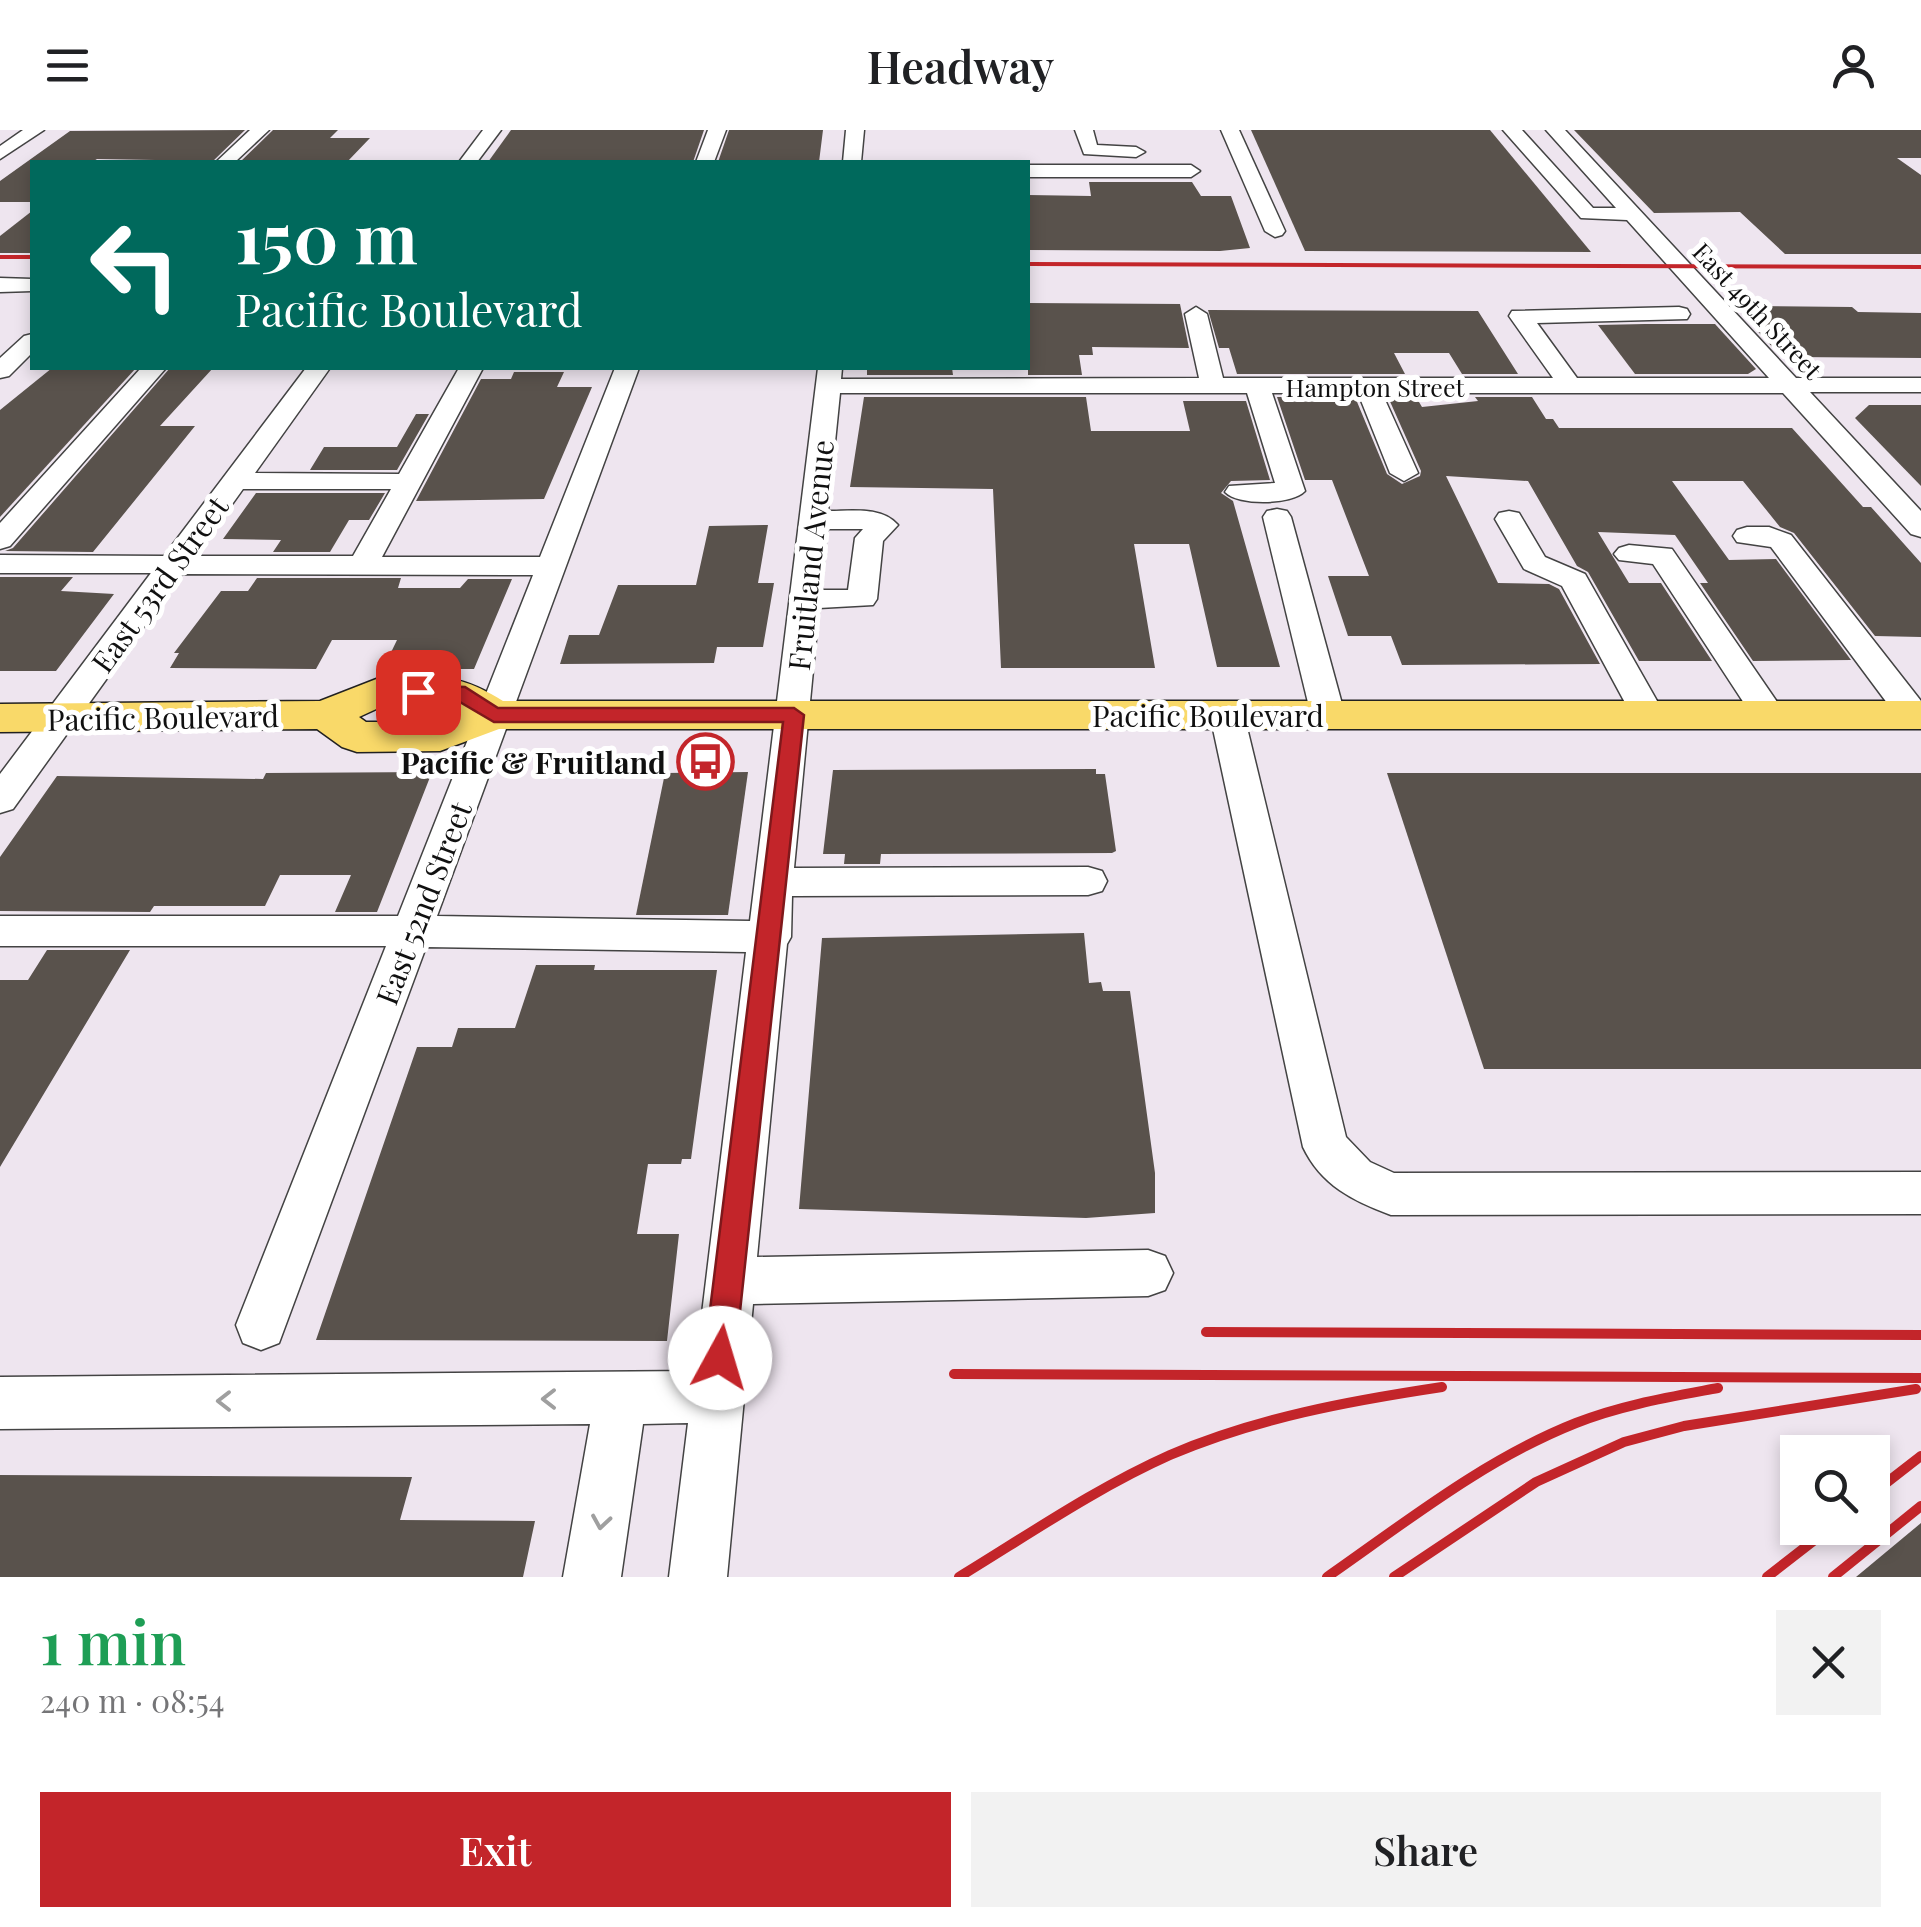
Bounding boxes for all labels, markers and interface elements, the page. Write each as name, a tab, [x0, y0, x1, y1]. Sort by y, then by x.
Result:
text: Headway	[867, 35, 1054, 95]
icon: menu	[40, 38, 95, 93]
icon: person	[1826, 38, 1881, 93]
text: 150 m	[235, 188, 418, 282]
icon: left	[70, 200, 200, 330]
street label: East 49th Street	[1686, 235, 1830, 386]
text: Pacific Boulevard	[235, 278, 583, 338]
street label: Hampton Street	[1286, 370, 1466, 403]
street label: Fruitland Avenue	[778, 438, 842, 672]
street label: East 53rd Street	[82, 488, 237, 680]
pin	[376, 650, 461, 735]
icon: arrive	[391, 665, 446, 720]
street label: Pacific Boulevard	[47, 695, 279, 739]
street label: Pacific Boulevard	[1092, 695, 1324, 735]
bus stop icon: Pacific & Fruitland	[675, 732, 735, 792]
place label: Pacific & Fruitland	[400, 742, 666, 782]
street label: East 52nd Street	[366, 795, 480, 1010]
position arrow	[668, 1306, 772, 1410]
one-way arrow	[540, 1388, 556, 1410]
one-way arrow	[215, 1390, 230, 1412]
map controls	[1780, 1435, 1890, 1545]
button: search	[1780, 1435, 1890, 1545]
one-way arrow	[591, 1514, 612, 1530]
text: 1 min	[40, 1600, 186, 1680]
button: close	[1776, 1610, 1881, 1715]
text: 240 m · 08:54	[40, 1678, 225, 1721]
button: Exit	[40, 1792, 951, 1907]
button: Share	[971, 1792, 1881, 1907]

